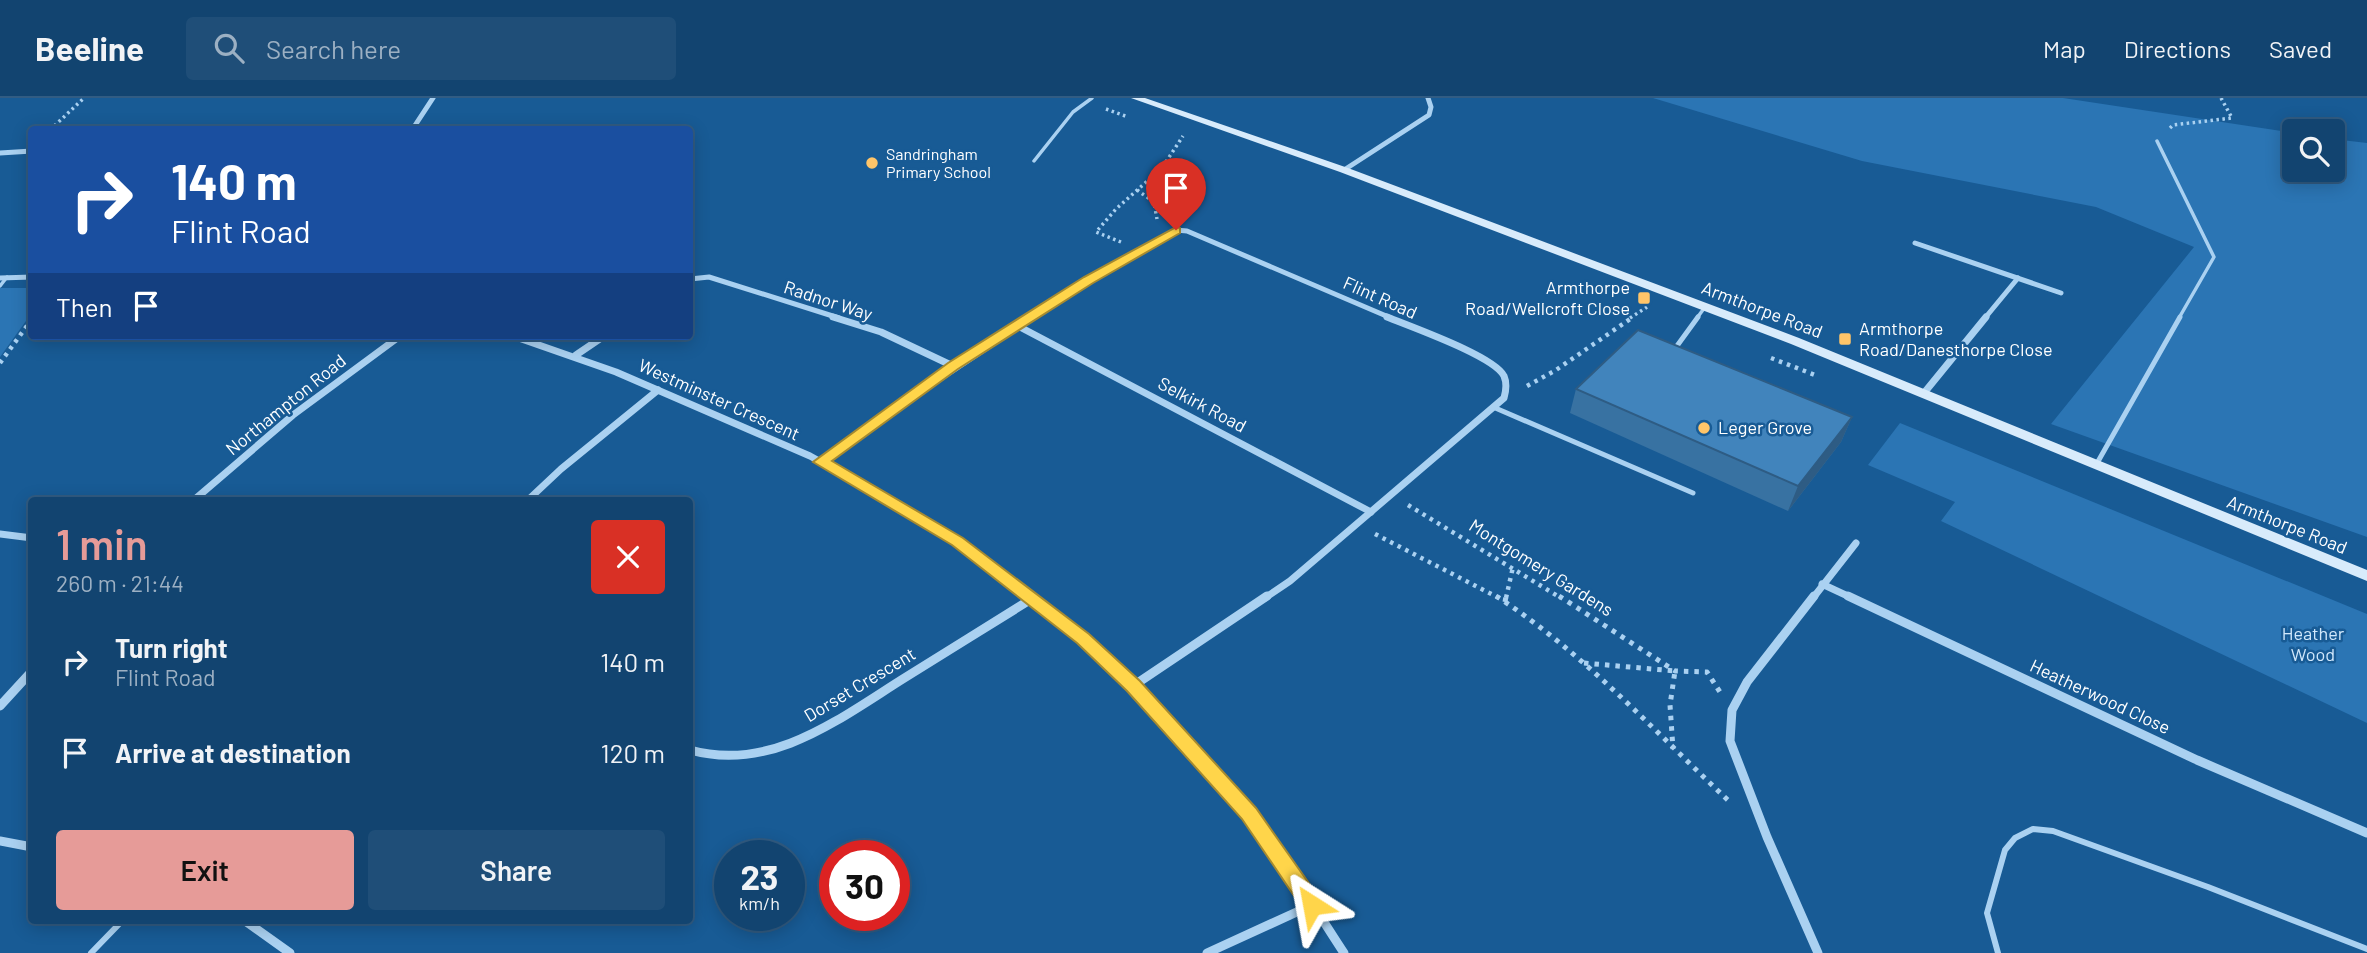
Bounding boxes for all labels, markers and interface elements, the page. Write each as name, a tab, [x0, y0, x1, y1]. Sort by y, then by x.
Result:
search box	[186, 17, 676, 80]
text: Beeline	[35, 28, 144, 68]
icon: search	[210, 29, 248, 67]
text: Search here	[266, 33, 401, 64]
text: Map	[2043, 34, 2086, 63]
text: Directions	[2124, 34, 2231, 63]
text: Saved	[2269, 34, 2332, 63]
map controls	[2282, 119, 2345, 182]
button: search	[2282, 119, 2345, 182]
place label: Sandringham Primary School	[886, 144, 991, 181]
text: 140 m	[171, 151, 297, 210]
icon: right	[56, 154, 147, 245]
marker: Sandringham Primary School	[864, 155, 880, 171]
pin	[1146, 158, 1206, 230]
icon: arrive	[1157, 169, 1195, 207]
text: Flint Road	[171, 211, 311, 249]
street label: Flint Road	[1340, 271, 1421, 323]
street label: Radnor Way	[781, 275, 875, 325]
place label: Armthorpe Road/Wellcroft Close	[1465, 276, 1630, 319]
street label: Armthorpe Road	[1699, 276, 1826, 342]
icon: arrive	[127, 287, 165, 325]
marker: Armthorpe Road/Wellcroft Close	[1636, 290, 1652, 306]
text: Then	[56, 291, 113, 322]
place label: Armthorpe Road/Danesthorpe Close	[1859, 317, 2052, 360]
marker: Armthorpe Road/Danesthorpe Close	[1837, 331, 1853, 347]
street label: Northampton Road	[221, 349, 350, 459]
street label: Westminster Crescent	[635, 354, 803, 445]
street label: Selkirk Road	[1155, 372, 1250, 437]
place label: Leger Grove	[1718, 416, 1812, 438]
marker: Leger Grove	[1696, 420, 1712, 436]
street label: Armthorpe Road	[2224, 490, 2351, 558]
street label: Montgomery Gardens	[1465, 514, 1618, 620]
text: 1 min	[56, 518, 148, 568]
button: close	[591, 520, 665, 594]
text: 260 m · 21:44	[56, 569, 184, 597]
park label: Heather Wood	[2282, 622, 2345, 665]
text: Turn right	[115, 632, 228, 663]
street label: Dorset Crescent	[800, 642, 919, 726]
icon: right	[56, 643, 94, 681]
text: 140 m	[600, 646, 665, 677]
street label: Heatherwood Close	[2027, 654, 2174, 738]
text: Flint Road	[115, 663, 215, 691]
icon: arrive	[56, 734, 94, 772]
text: Arrive at destination	[115, 737, 351, 768]
text: 120 m	[601, 737, 665, 768]
button: Exit	[56, 830, 354, 910]
button: Share	[368, 830, 665, 910]
speed limit sign: 30	[819, 840, 910, 931]
text: 23	[740, 855, 779, 897]
position arrow	[1275, 868, 1349, 942]
text: km/h	[739, 892, 780, 914]

